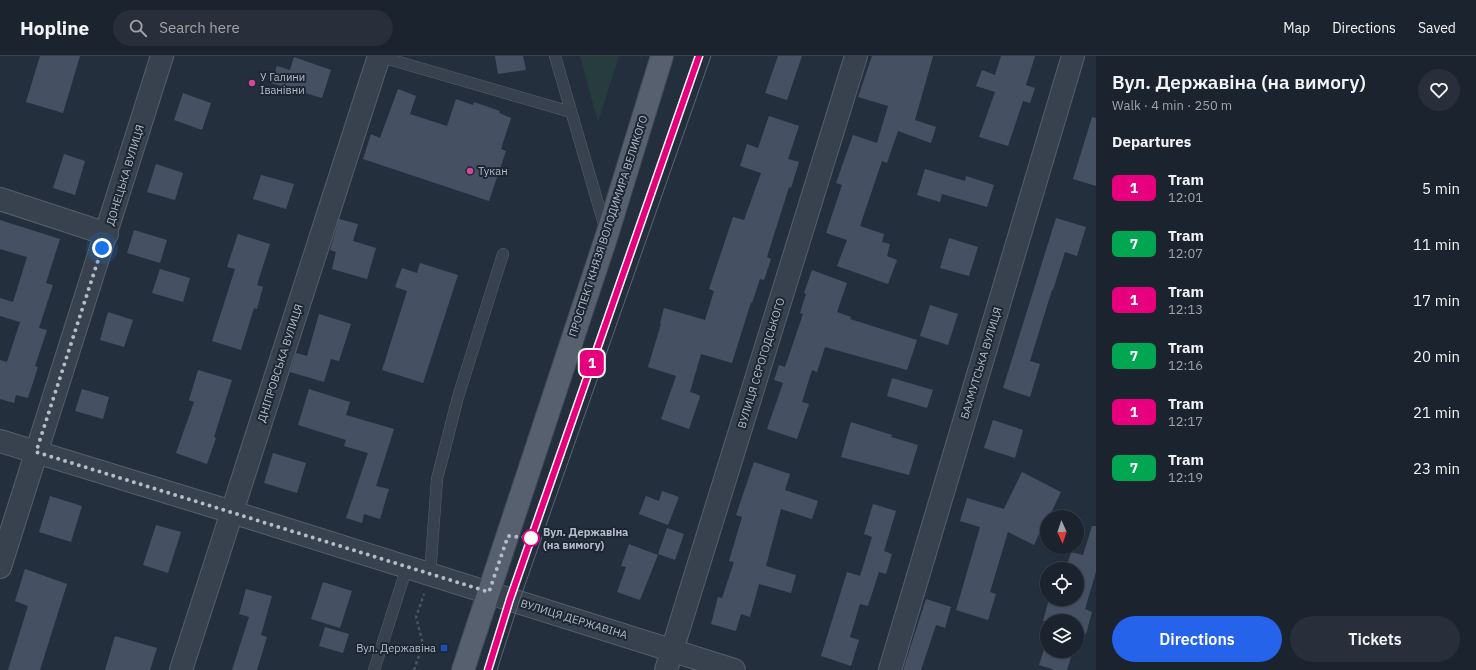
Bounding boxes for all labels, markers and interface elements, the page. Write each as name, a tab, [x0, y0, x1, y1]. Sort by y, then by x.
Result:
search box	[113, 10, 393, 46]
text: Hopline	[20, 16, 89, 40]
icon: search	[127, 17, 149, 39]
text: Search here	[159, 18, 240, 37]
text: Map	[1283, 19, 1310, 37]
text: Directions	[1332, 19, 1396, 37]
text: Saved	[1418, 19, 1456, 37]
button: heart	[1418, 69, 1460, 111]
place label: У Галини Іванівни	[260, 70, 305, 97]
text: Вул. Державіна (на вимогу)	[1112, 70, 1366, 94]
marker: У Галини Іванівни	[247, 78, 257, 88]
text: Walk · 4 min · 250 m	[1112, 97, 1232, 114]
street label: ПРОСПЕКТ КНЯЗЯ ВОЛОДИМИРА ВЕЛИКОГО	[565, 113, 651, 339]
street label: ДОНЕЦЬКА ВУЛИЦЯ	[103, 123, 147, 227]
text: Departures	[1112, 132, 1191, 151]
place label: Тукан	[478, 164, 508, 178]
marker: Тукан	[465, 166, 475, 176]
text: Tram	[1168, 170, 1204, 189]
text: 1	[1130, 179, 1138, 197]
text: 5 min	[1422, 179, 1460, 198]
text: 12:01	[1168, 189, 1203, 206]
text: Tram	[1168, 226, 1204, 245]
text: 7	[1130, 235, 1138, 253]
text: 11 min	[1413, 235, 1460, 254]
your location	[92, 238, 112, 258]
text: 12:07	[1168, 245, 1203, 262]
text: Tram	[1168, 282, 1204, 301]
text: 1	[1130, 291, 1138, 309]
text: 17 min	[1413, 291, 1460, 310]
street label: ВУЛИЦЯ СЄРОГОДСЬКОГО	[734, 296, 788, 430]
text: 12:13	[1168, 301, 1203, 318]
street label: ДНІПРОВСЬКА ВУЛИЦЯ	[254, 302, 306, 424]
street label: БАХМУТСЬКА ВУЛИЦЯ	[957, 305, 1005, 421]
text: Tram	[1168, 338, 1204, 357]
text: 7	[1130, 347, 1138, 365]
text: 20 min	[1413, 347, 1460, 366]
line badge: 1	[579, 350, 605, 376]
text: 1	[588, 354, 596, 372]
text: 12:16	[1168, 357, 1203, 374]
text: Tram	[1168, 394, 1204, 413]
text: 1	[1130, 403, 1138, 421]
text: 21 min	[1413, 403, 1460, 422]
text: 12:17	[1168, 413, 1203, 430]
text: Tram	[1168, 450, 1204, 469]
text: 7	[1130, 459, 1138, 477]
text: 23 min	[1413, 459, 1460, 478]
text: 12:19	[1168, 469, 1203, 486]
north arrow	[1040, 510, 1084, 554]
map controls	[1040, 510, 1084, 658]
place label: Вул. Державіна (на вимогу)	[543, 525, 628, 552]
marker: Вул. Державіна (на вимогу)	[522, 529, 540, 547]
button: locate	[1040, 562, 1084, 606]
street label: ВУЛИЦЯ ДЕРЖАВІНА	[519, 596, 629, 642]
button: layers	[1040, 614, 1084, 658]
button: Directions	[1112, 616, 1282, 662]
button: Tickets	[1290, 616, 1460, 662]
place label: Вул. Державіна	[356, 641, 436, 655]
marker: Вул. Державіна	[439, 643, 449, 653]

